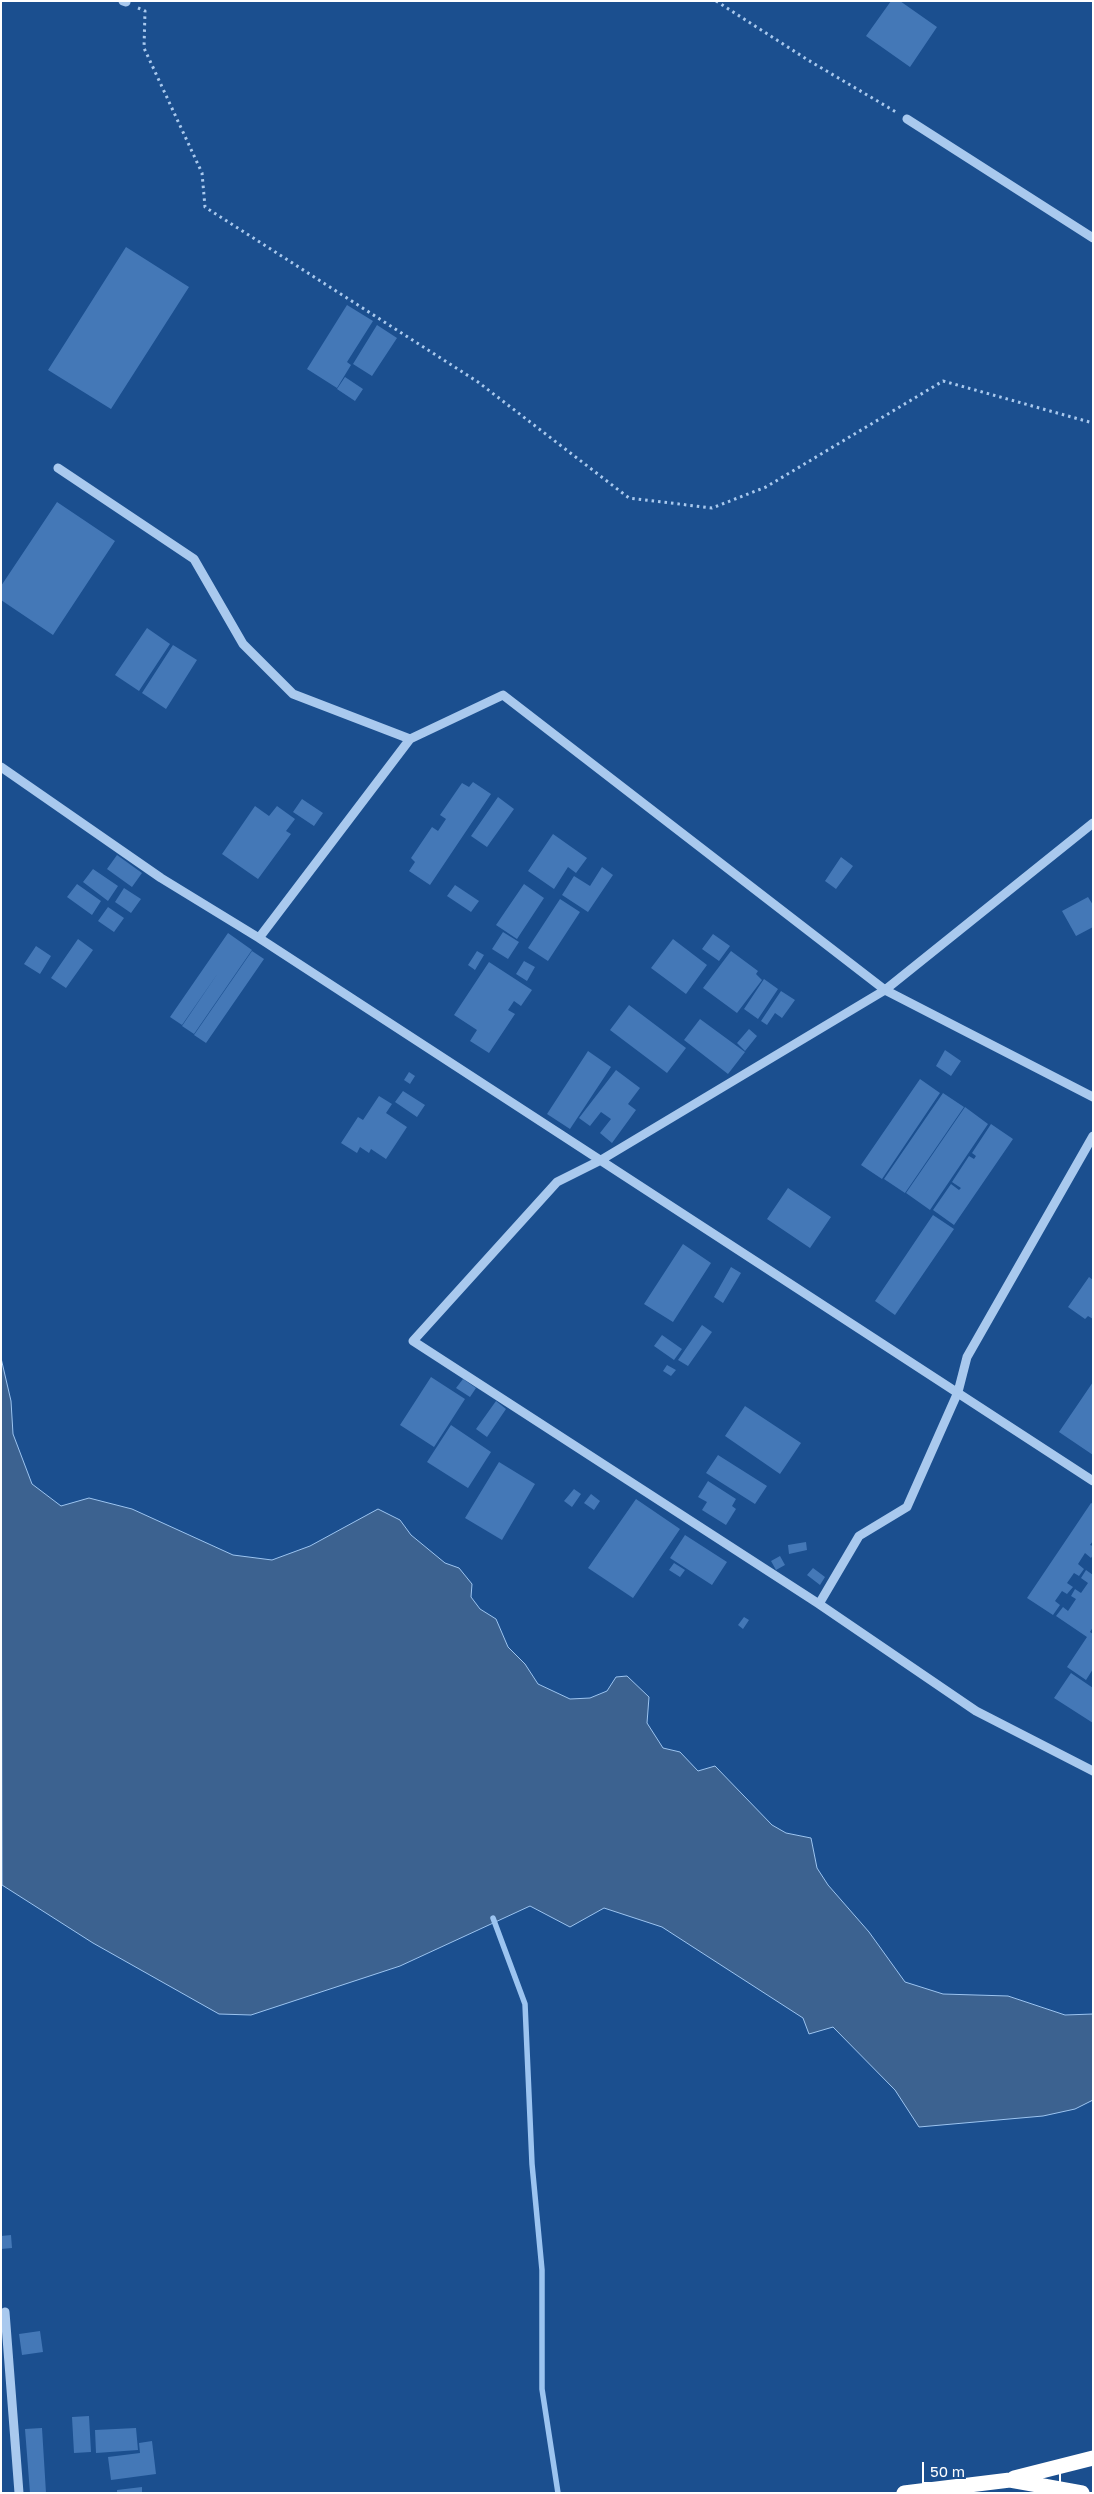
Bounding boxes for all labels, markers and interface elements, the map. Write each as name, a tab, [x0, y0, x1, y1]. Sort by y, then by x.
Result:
scale bar	[924, 2452, 1063, 2484]
text: 50 m	[930, 2462, 965, 2480]

